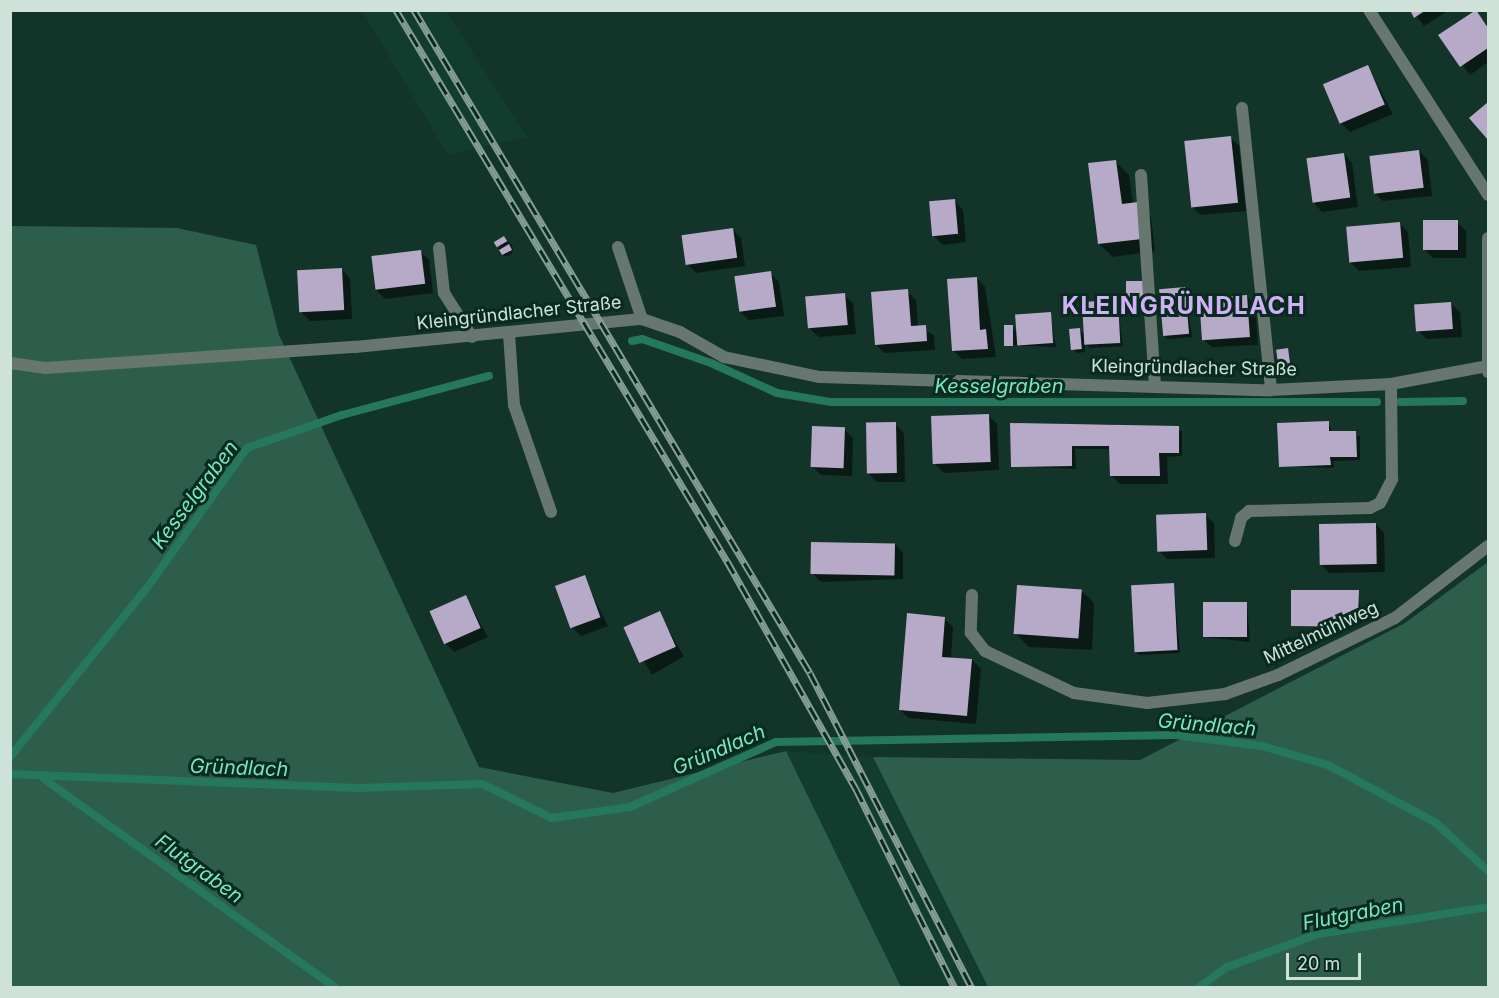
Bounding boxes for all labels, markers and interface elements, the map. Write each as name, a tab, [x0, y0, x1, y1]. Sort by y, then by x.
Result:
street label: Kleingründlacher Straße	[416, 292, 622, 334]
district label: KLEINGRÜNDLACH	[1062, 292, 1306, 320]
street label: Kleingründlacher Straße	[1091, 355, 1297, 381]
water label: Kesselgraben	[935, 374, 1063, 398]
water label: Kesselgraben	[147, 436, 243, 554]
street label: Mittelmühlweg	[1260, 597, 1382, 669]
water label: Gründlach	[1157, 709, 1257, 741]
water label: Gründlach	[669, 720, 769, 780]
water label: Gründlach	[189, 754, 289, 782]
water label: Flutgraben	[151, 829, 247, 909]
water label: Flutgraben	[1301, 892, 1405, 936]
scale bar	[1289, 941, 1364, 979]
text: 20 m	[1297, 953, 1340, 974]

